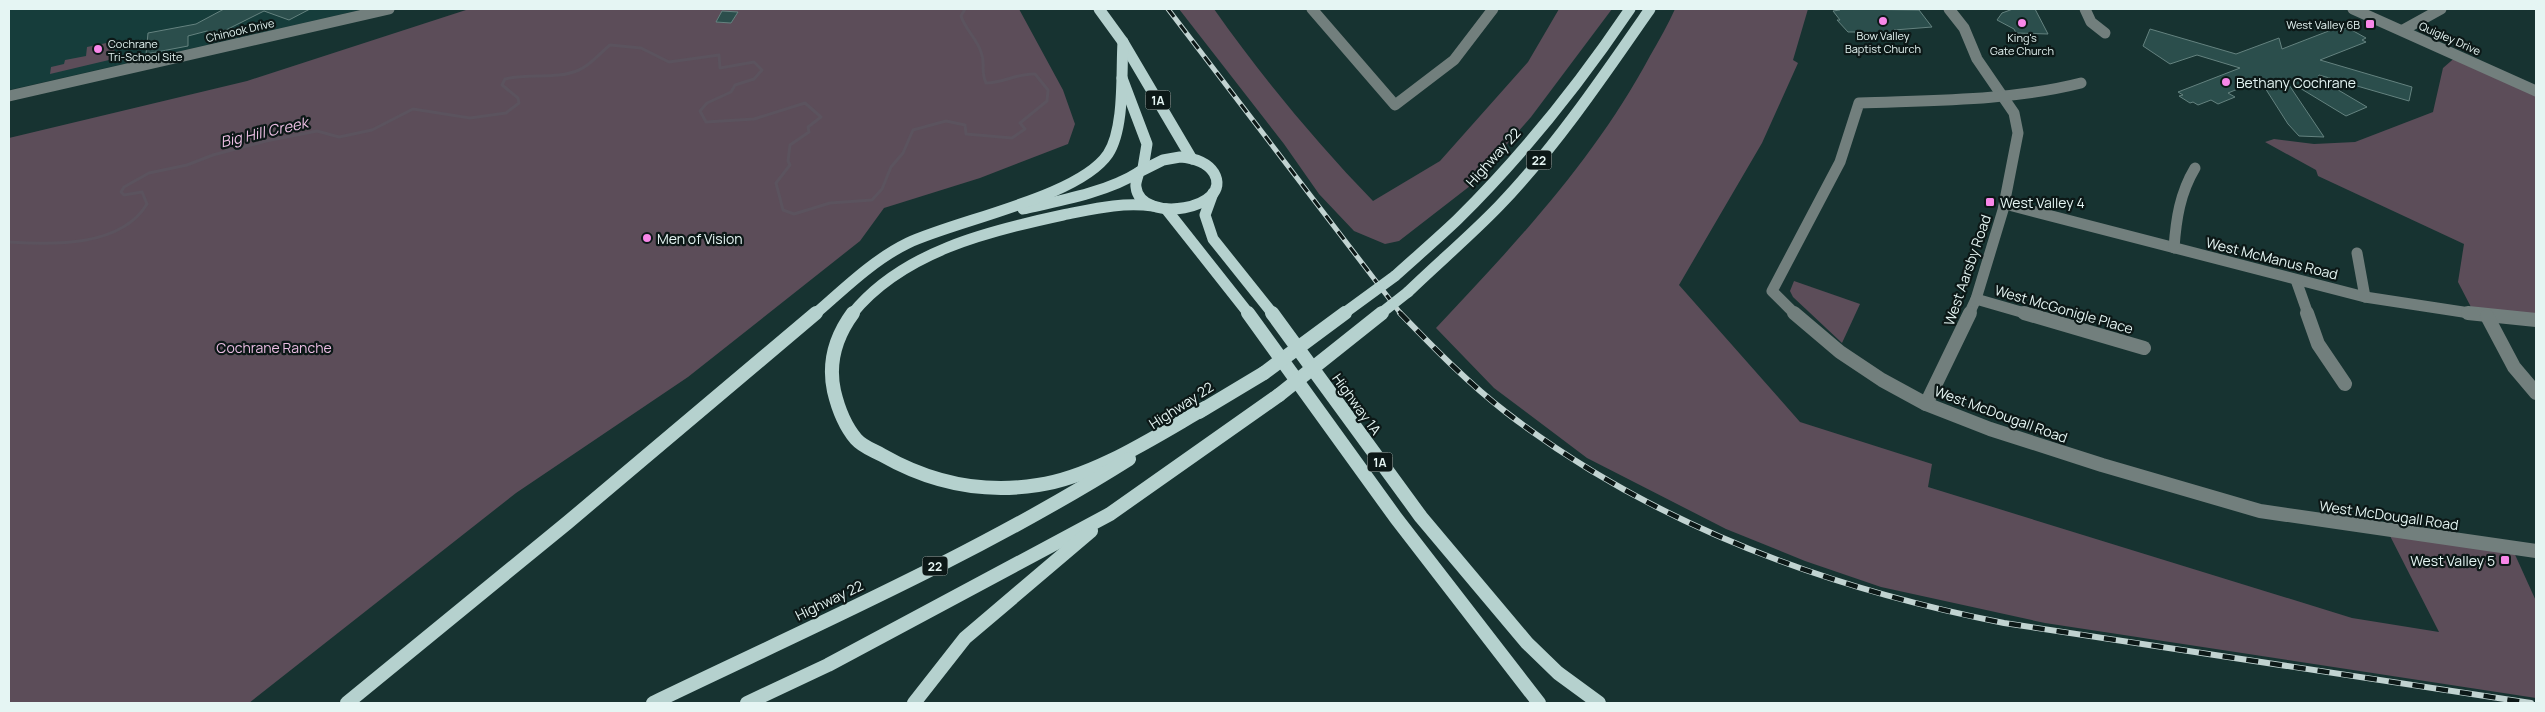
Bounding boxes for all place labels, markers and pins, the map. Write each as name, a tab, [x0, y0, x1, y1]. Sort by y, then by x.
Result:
marker: Bow Valley Baptist Church	[1877, 15, 1889, 27]
marker: King's Gate Church	[2016, 17, 2028, 29]
place label: West Valley 6B	[2286, 17, 2360, 32]
marker: West Valley 6B	[2364, 18, 2376, 30]
place label: Bow Valley Baptist Church	[1845, 28, 1921, 56]
place label: King's Gate Church	[1990, 30, 2054, 58]
place label: Cochrane Tri-School Site	[108, 36, 183, 64]
marker: Cochrane Tri-School Site	[92, 43, 104, 55]
place label: Bethany Cochrane	[2236, 73, 2356, 92]
marker: Bethany Cochrane	[2220, 76, 2232, 88]
place label: West Valley 4	[2000, 193, 2085, 212]
marker: West Valley 4	[1984, 196, 1996, 208]
place label: Men of Vision	[657, 229, 743, 248]
marker: Men of Vision	[641, 232, 653, 244]
place label: West Valley 5	[2410, 551, 2495, 570]
marker: West Valley 5	[2499, 554, 2511, 566]

